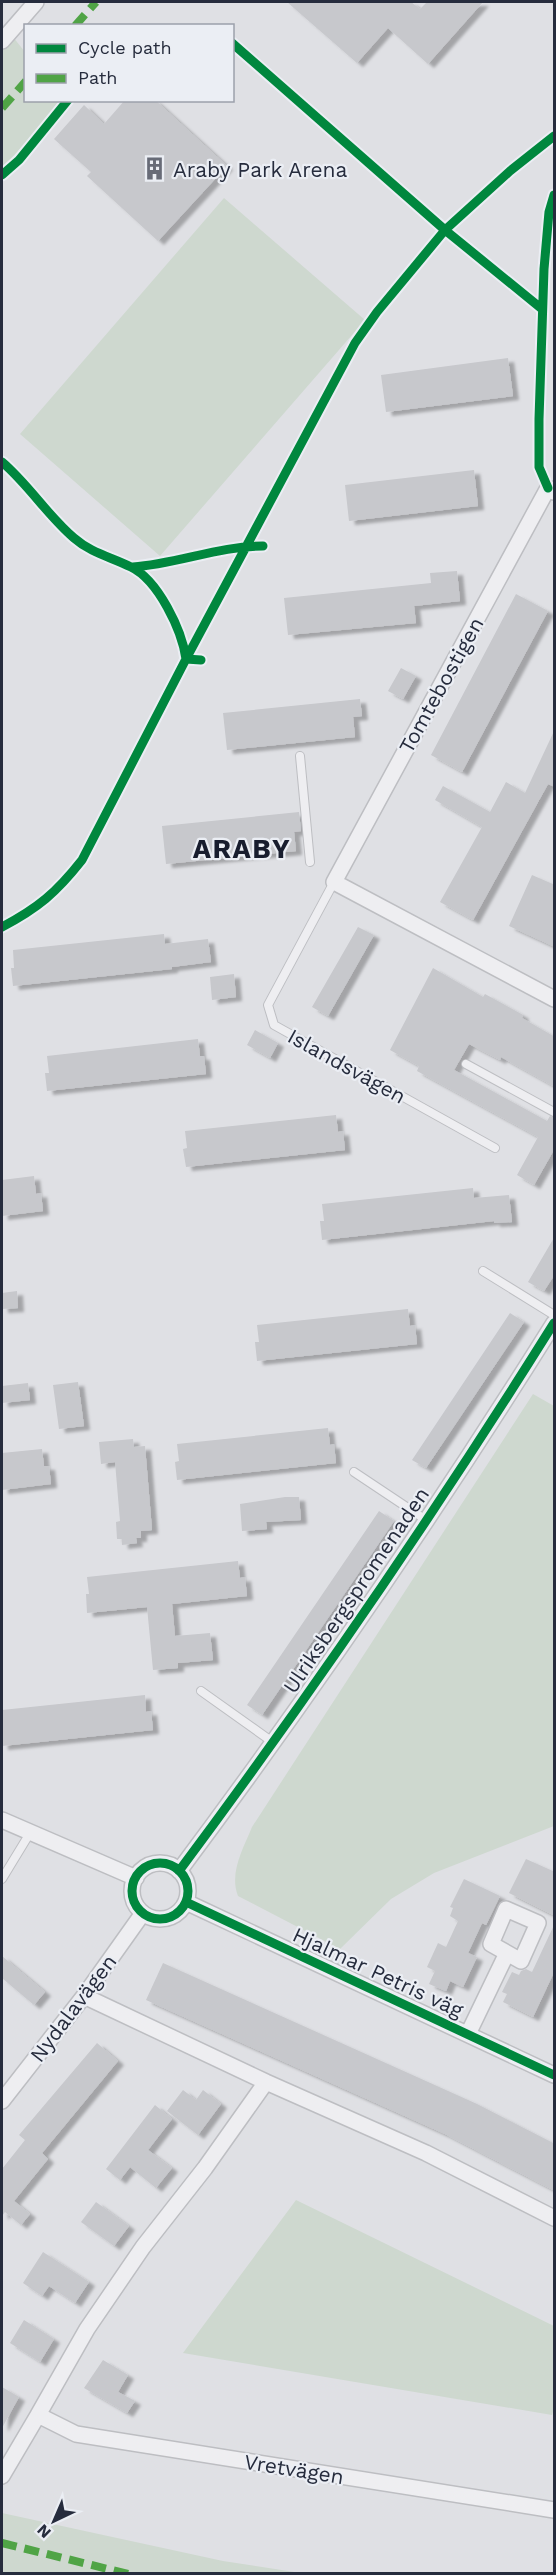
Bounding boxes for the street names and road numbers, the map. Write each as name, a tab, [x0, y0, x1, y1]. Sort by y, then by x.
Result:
street label: Tomtebostigen	[393, 613, 489, 757]
street label: Islandsvägen	[284, 1023, 410, 1109]
street label: Ulriksbergspromenaden	[278, 1482, 434, 1698]
street label: Hjalmar Petris väg	[289, 1922, 468, 2023]
street label: Nydalavägen	[24, 1949, 122, 2067]
street label: Vretvägen	[242, 2449, 346, 2489]

